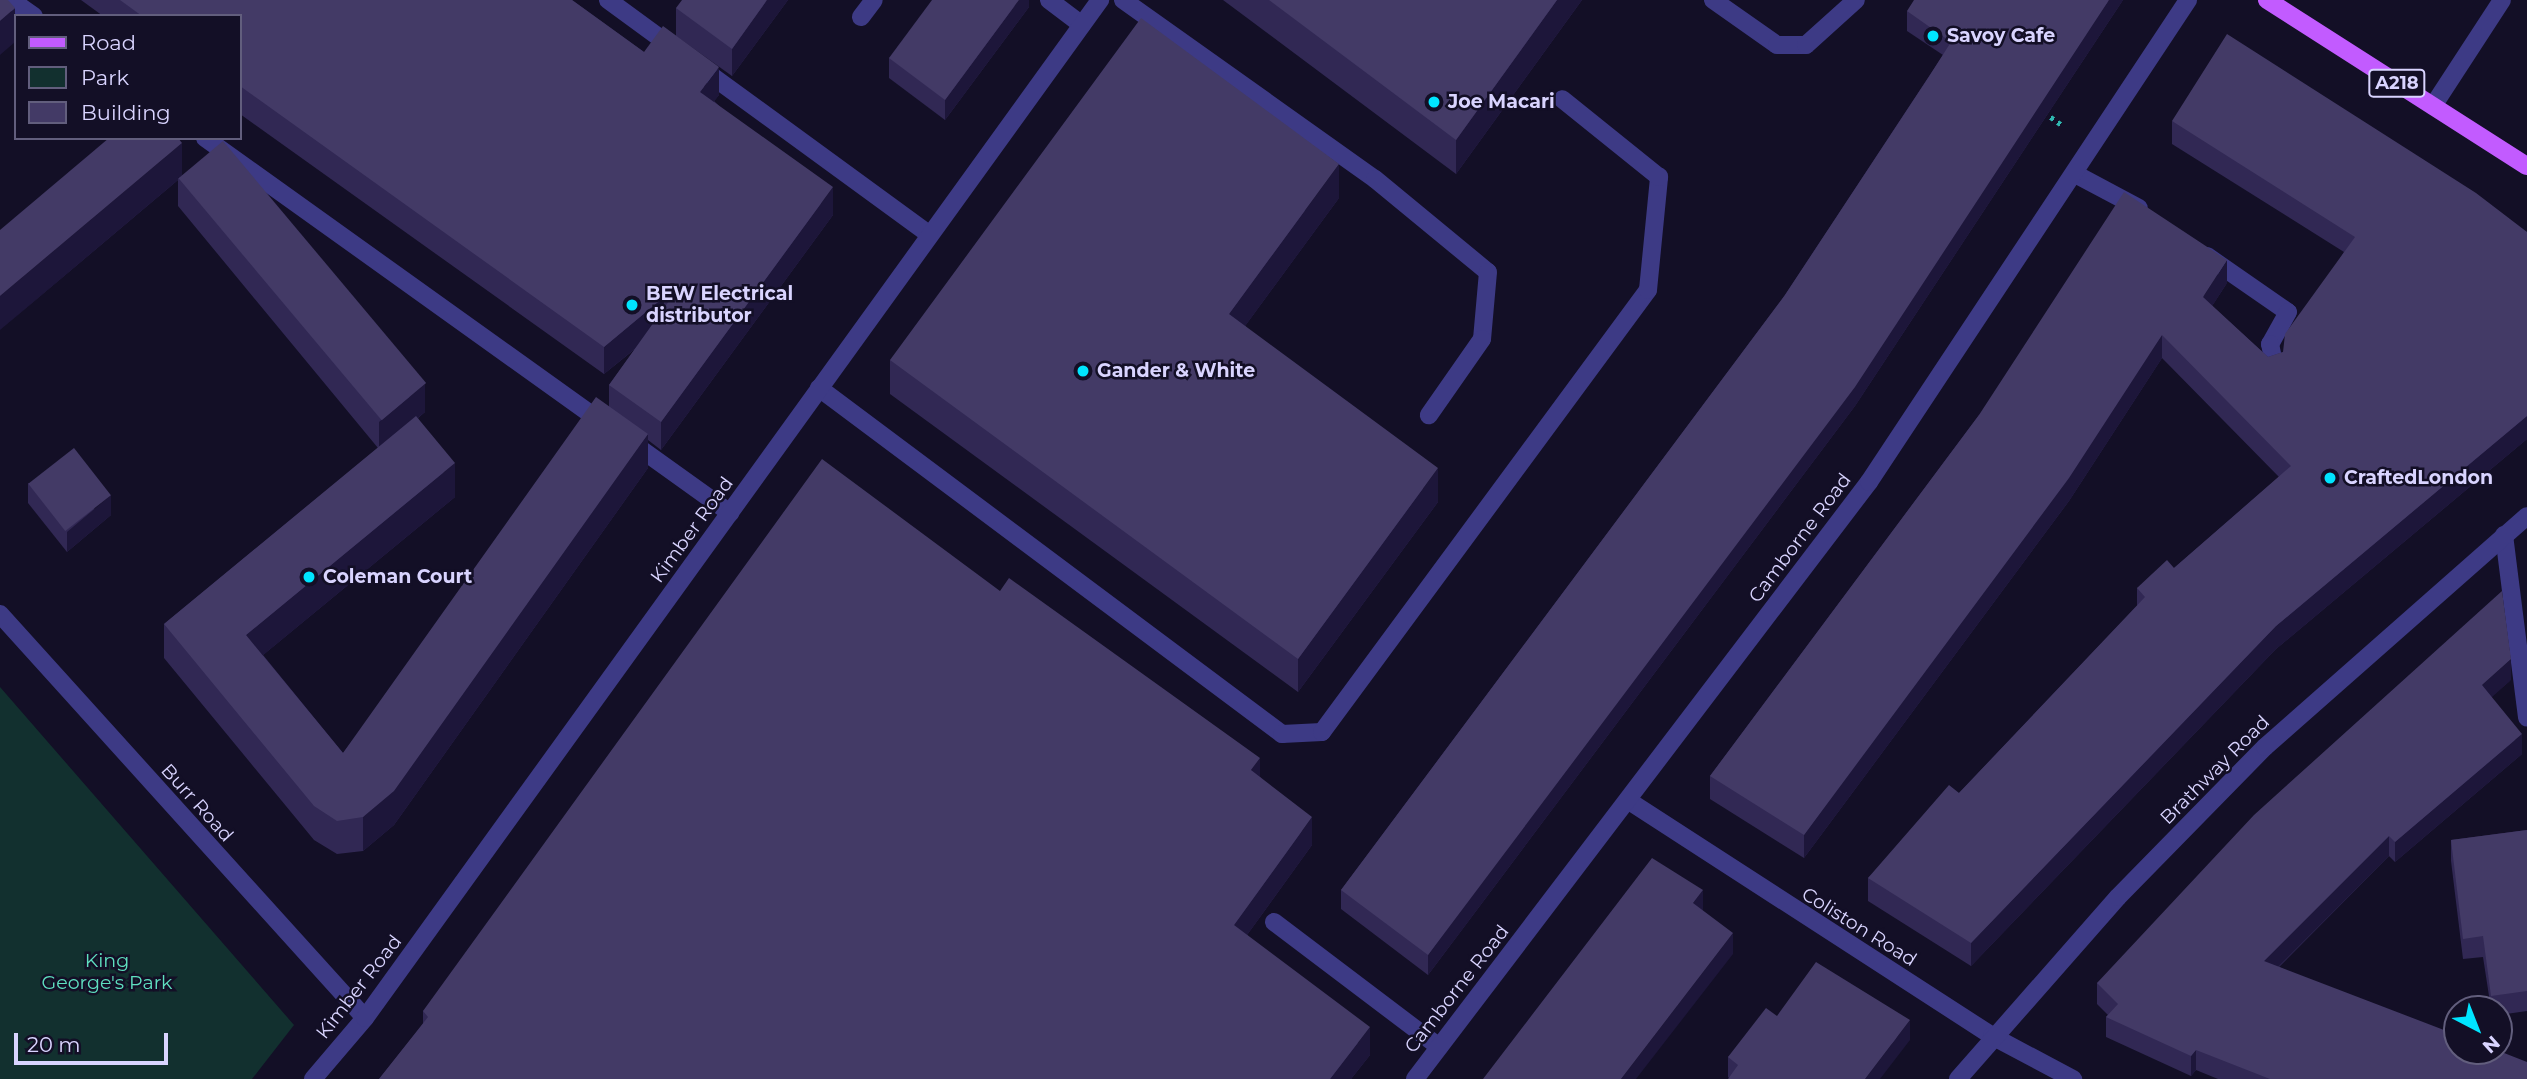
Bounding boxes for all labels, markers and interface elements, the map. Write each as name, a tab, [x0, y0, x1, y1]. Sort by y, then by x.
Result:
legend	[14, 14, 242, 140]
place label: Savoy Cafe	[1947, 25, 2055, 47]
marker: Savoy Cafe	[1925, 28, 1941, 44]
text: Road	[81, 30, 136, 55]
text: Park	[81, 65, 129, 90]
road number: A218	[2367, 68, 2427, 98]
place label: Joe Macari	[1448, 91, 1555, 113]
marker: Joe Macari	[1426, 94, 1442, 110]
text: Building	[81, 100, 171, 125]
place label: BEW Electrical distributor	[646, 283, 793, 327]
marker: BEW Electrical distributor	[624, 297, 640, 313]
place label: Gander & White	[1097, 360, 1255, 382]
marker: Gander & White	[1075, 363, 1091, 379]
place label: CraftedLondon	[2344, 467, 2493, 489]
street label: Camborne Road	[1744, 469, 1856, 607]
marker: CraftedLondon	[2322, 470, 2338, 486]
street label: Kimber Road	[646, 473, 738, 587]
place label: Coleman Court	[323, 566, 472, 588]
marker: Coleman Court	[301, 569, 317, 585]
street label: Brathway Road	[2156, 711, 2274, 829]
street label: Burr Road	[156, 759, 238, 847]
street label: Coliston Road	[1797, 883, 1921, 971]
street label: Camborne Road	[1400, 921, 1514, 1057]
street label: Kimber Road	[311, 931, 407, 1043]
park label: King George's Park	[42, 950, 172, 994]
north arrow	[2443, 995, 2513, 1065]
scale bar	[18, 1020, 172, 1064]
text: N	[2478, 1031, 2504, 1058]
text: 20 m	[27, 1032, 81, 1057]

